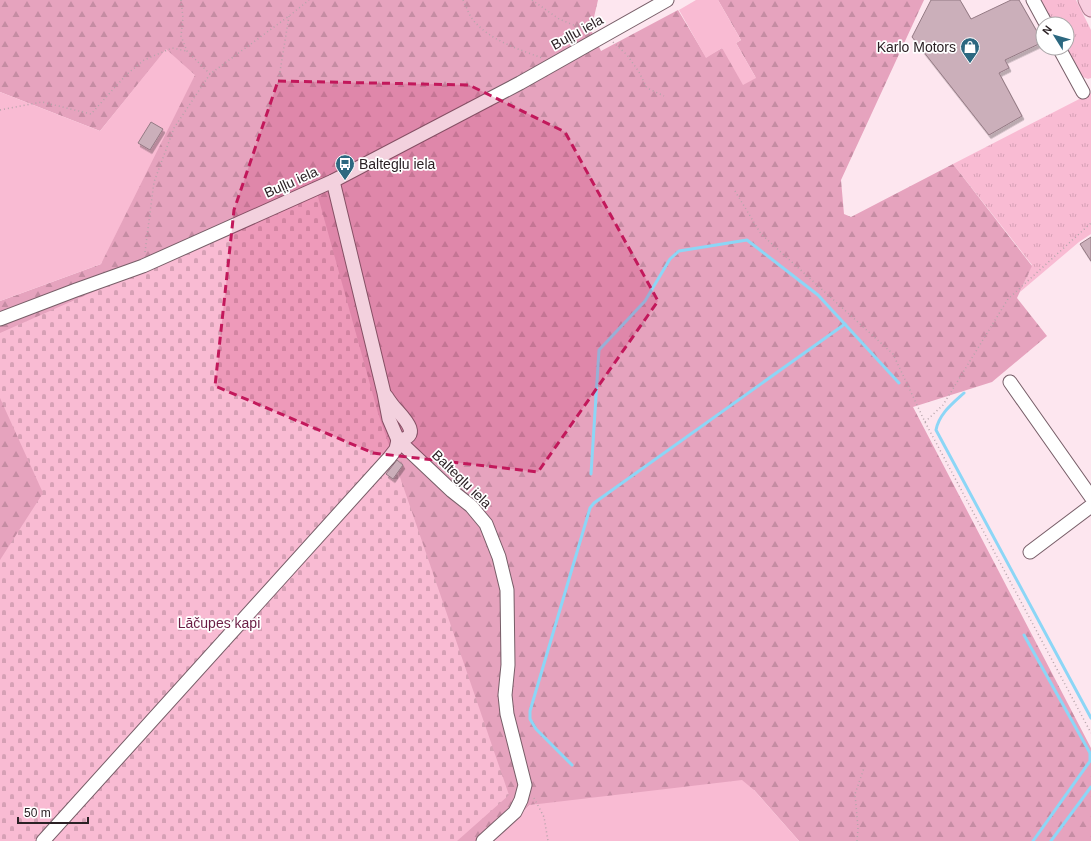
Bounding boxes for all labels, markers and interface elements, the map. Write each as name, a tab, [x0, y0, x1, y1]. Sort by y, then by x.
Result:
street label: Buļļu iela	[548, 11, 606, 53]
north arrow	[1035, 16, 1075, 56]
text: N	[1040, 23, 1054, 37]
shop icon: Karlo Motors	[959, 36, 981, 64]
place label: Karlo Motors	[877, 39, 956, 55]
bus stop icon: Baltegļu iela	[334, 153, 356, 181]
place label: Baltegļu iela	[359, 156, 435, 172]
street label: Buļļu iela	[262, 163, 320, 201]
street label: Baltegļu iela	[429, 447, 495, 511]
park label: Lāčupes kapi	[178, 615, 260, 631]
scale bar	[18, 799, 88, 825]
text: 50 m	[24, 806, 51, 820]

